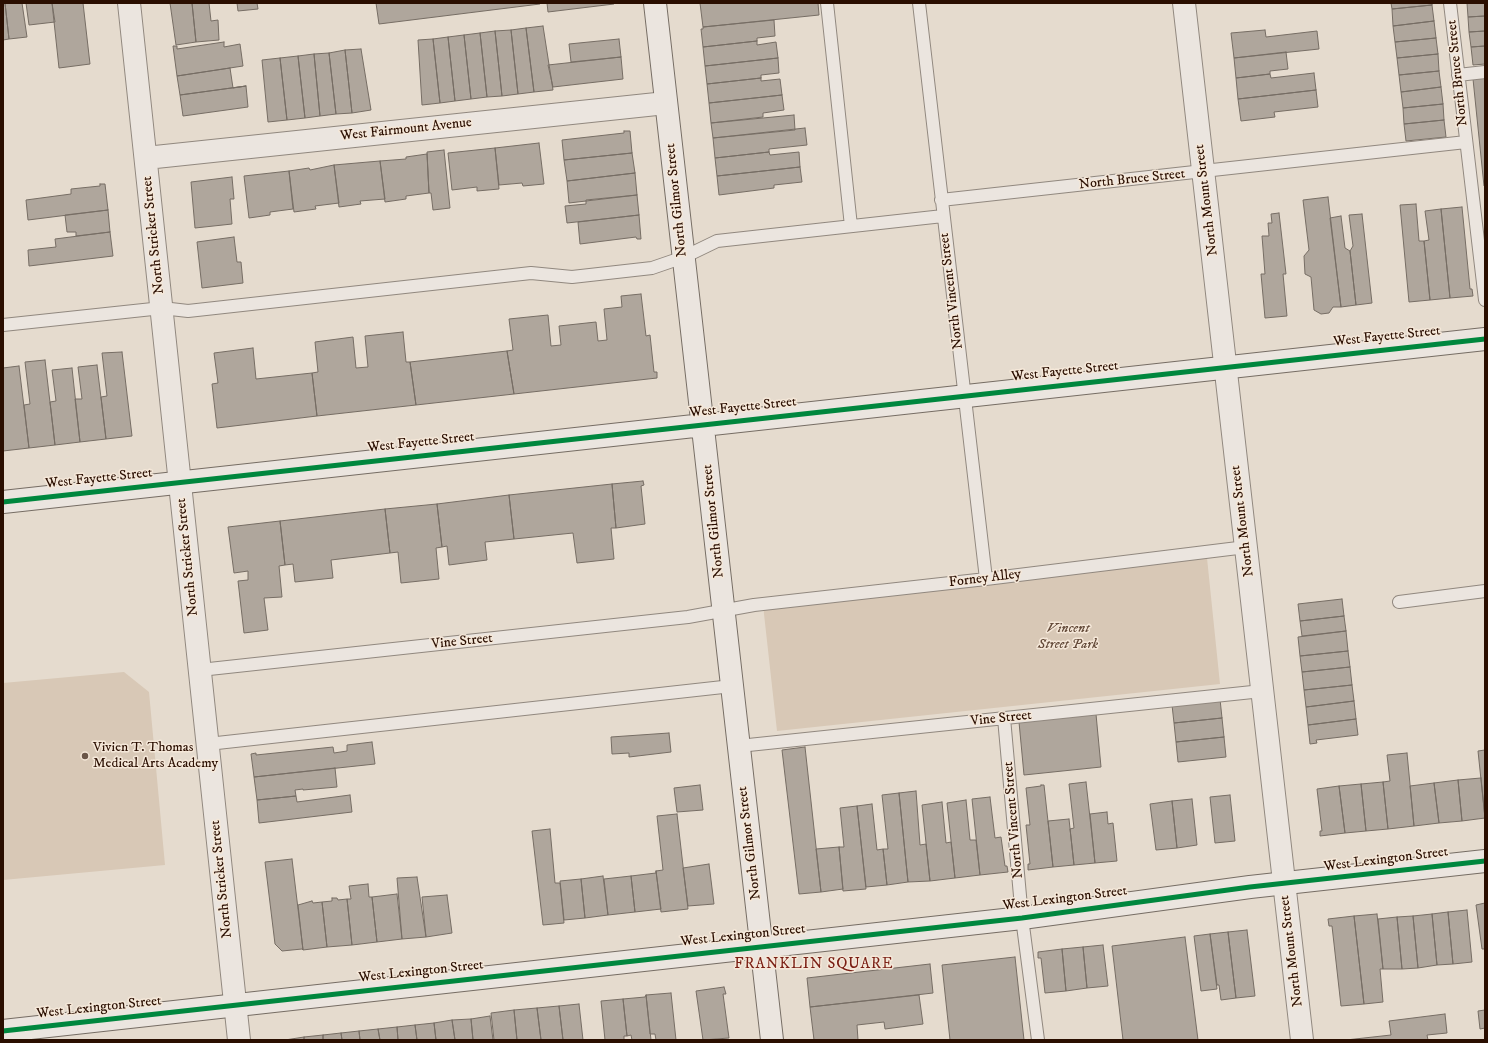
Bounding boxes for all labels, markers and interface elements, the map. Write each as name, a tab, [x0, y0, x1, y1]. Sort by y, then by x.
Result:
street label: North Bruce Street	[1444, 19, 1472, 127]
street label: West Fairmount Avenue	[339, 115, 473, 145]
street label: North Gilmor Street	[663, 142, 691, 258]
street label: North Mount Street	[1192, 143, 1222, 257]
street label: North Bruce Street	[1078, 166, 1186, 194]
street label: North Stricker Street	[139, 175, 169, 295]
street label: North Vincent Street	[937, 232, 967, 350]
street label: West Fayette Street	[1333, 323, 1441, 351]
street label: West Fayette Street	[1011, 358, 1119, 386]
street label: West Fayette Street	[689, 394, 797, 422]
street label: West Fayette Street	[367, 429, 475, 457]
street label: North Gilmor Street	[700, 463, 728, 579]
street label: North Mount Street	[1228, 464, 1258, 578]
street label: West Fayette Street	[45, 465, 153, 493]
street label: North Stricker Street	[173, 497, 203, 617]
street label: Forney Alley	[948, 566, 1022, 592]
park label: Vincent Street Park	[1038, 621, 1098, 654]
street label: Vine Street	[431, 630, 493, 654]
street label: Vine Street	[970, 707, 1032, 731]
place label: Vivien T. Thomas Medical Arts Academy	[93, 740, 218, 772]
marker: Vivien T. Thomas Medical Arts Academy	[80, 751, 90, 761]
street label: North Vincent Street	[1001, 761, 1027, 879]
street label: North Gilmor Street	[735, 785, 765, 901]
street label: North Stricker Street	[207, 819, 237, 939]
street label: West Lexington Street	[1323, 844, 1449, 876]
street label: West Lexington Street	[1002, 883, 1128, 915]
street label: North Mount Street	[1277, 894, 1307, 1008]
street label: West Lexington Street	[680, 921, 806, 951]
district label: FRANKLIN SQUARE	[734, 956, 894, 974]
street label: West Lexington Street	[358, 957, 484, 987]
street label: West Lexington Street	[36, 993, 162, 1023]

